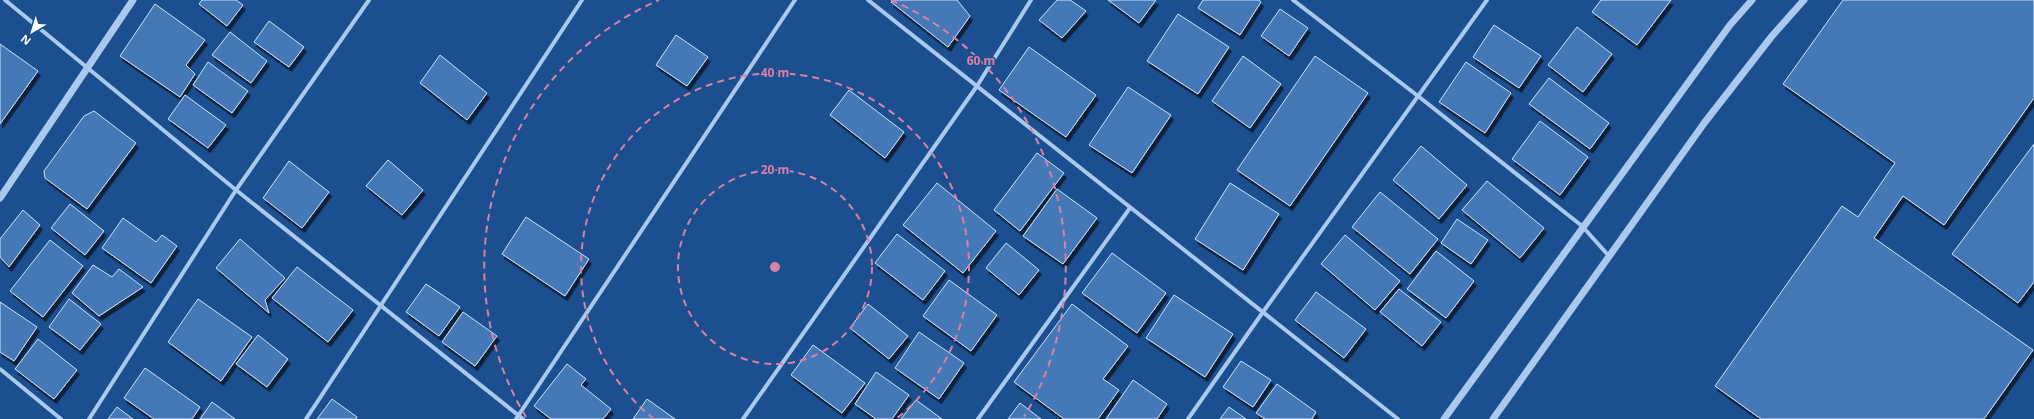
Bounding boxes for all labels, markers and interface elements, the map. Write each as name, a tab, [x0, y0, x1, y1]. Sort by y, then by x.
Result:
north arrow	[12, 12, 52, 52]
text: N	[17, 32, 34, 49]
text: 60 m	[967, 52, 995, 69]
text: 40 m	[761, 64, 789, 81]
text: 20 m	[761, 161, 789, 178]
centre of rings	[768, 260, 782, 274]

